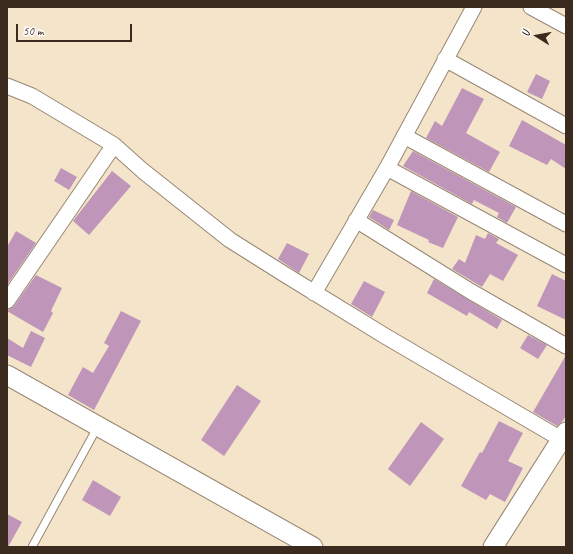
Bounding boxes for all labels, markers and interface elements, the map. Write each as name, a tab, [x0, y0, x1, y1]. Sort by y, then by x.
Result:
scale bar	[18, 16, 134, 42]
north arrow	[517, 16, 557, 56]
text: 50 m	[23, 23, 43, 39]
text: U	[518, 30, 533, 38]

